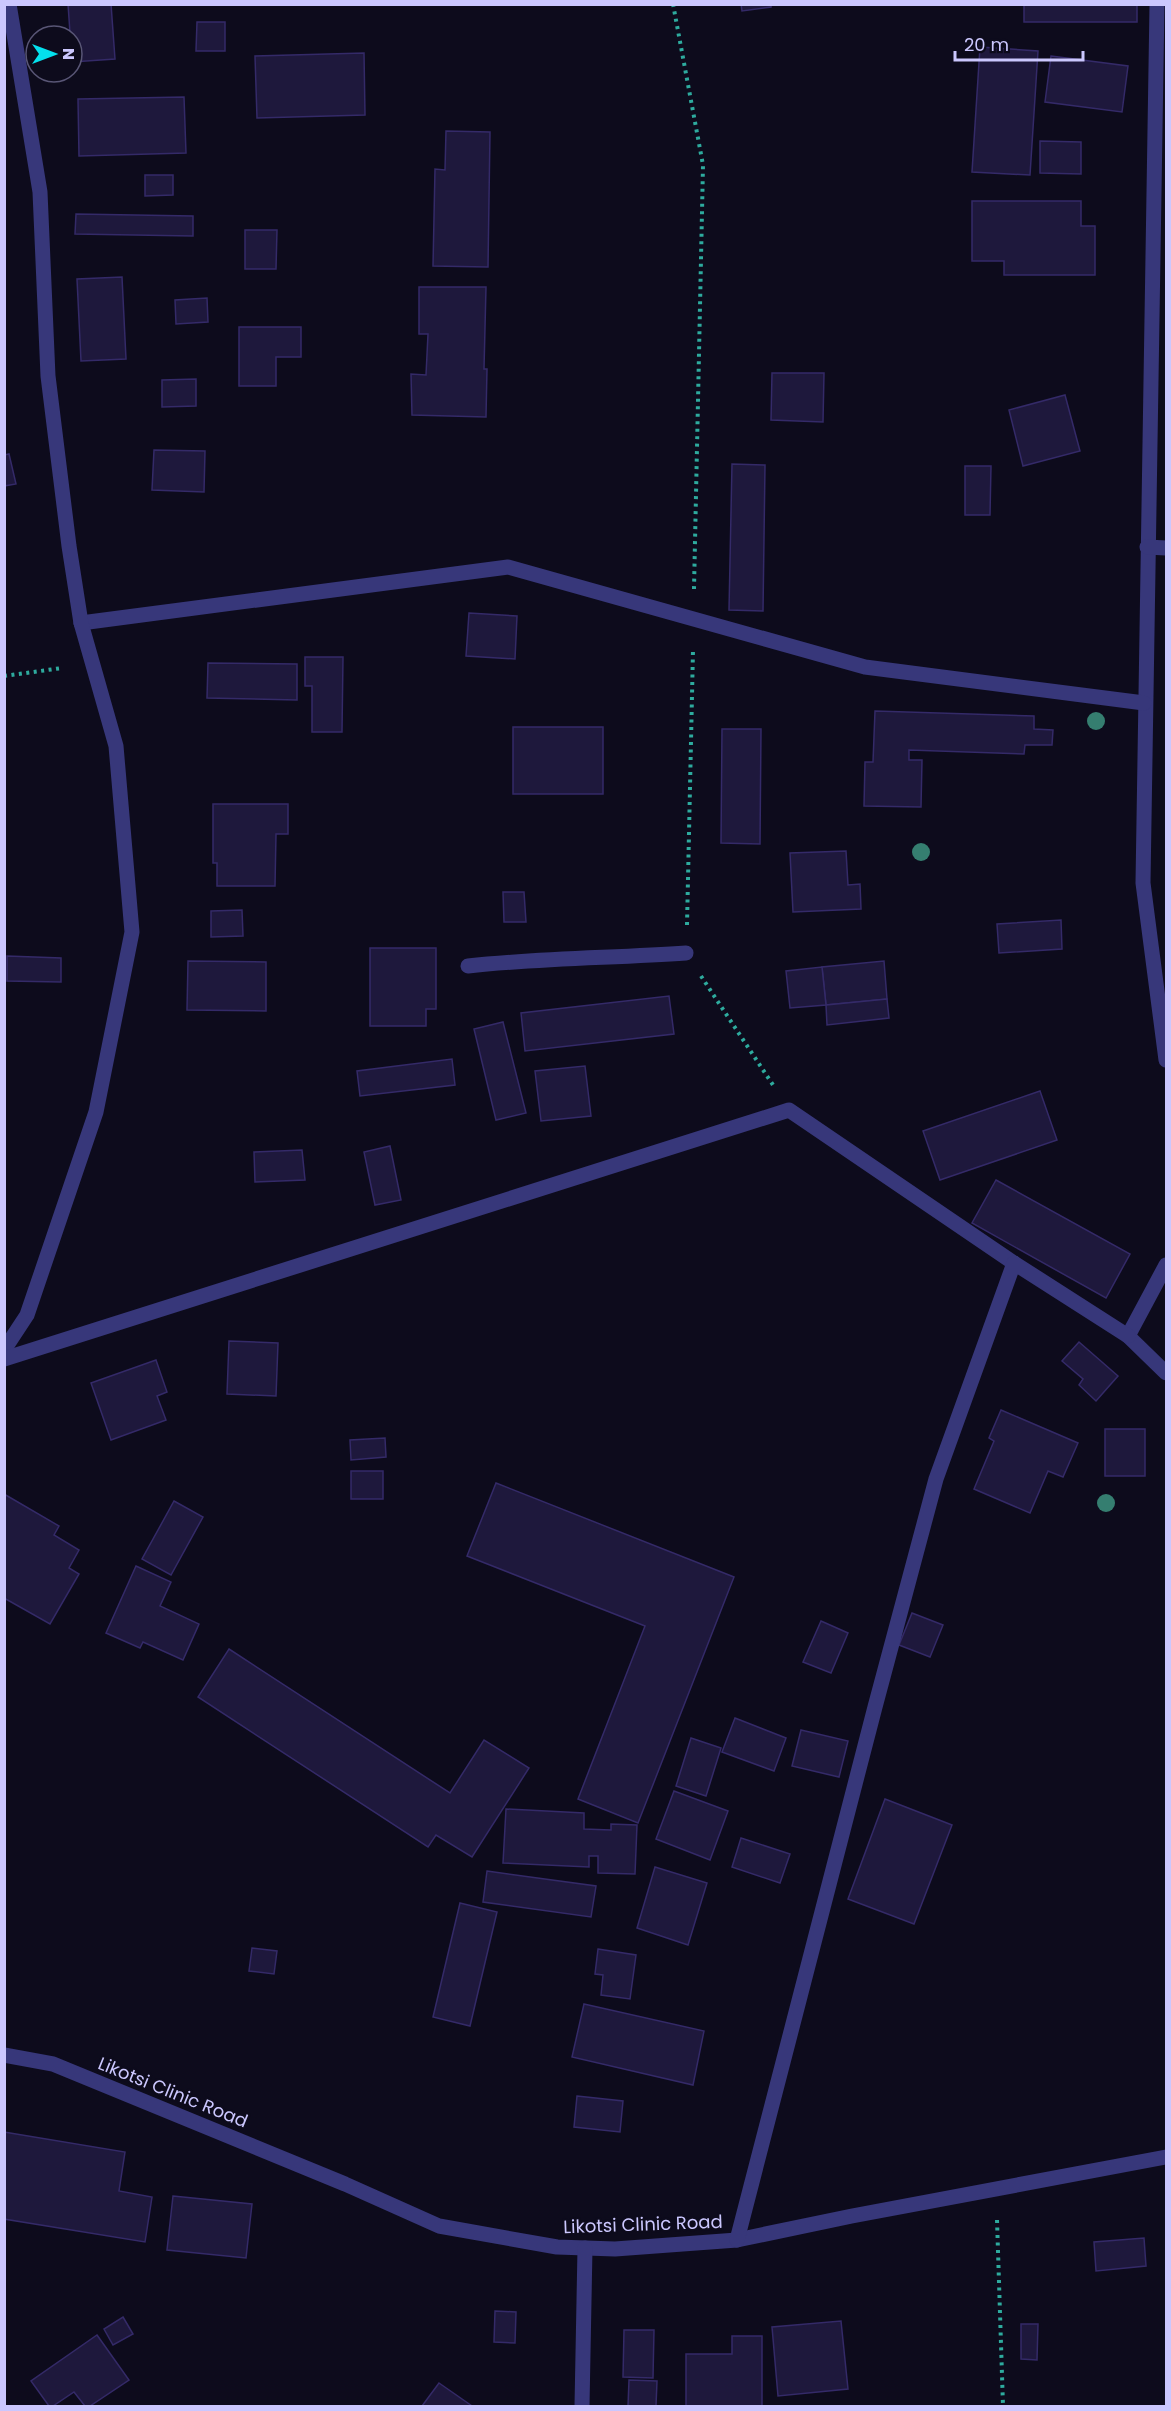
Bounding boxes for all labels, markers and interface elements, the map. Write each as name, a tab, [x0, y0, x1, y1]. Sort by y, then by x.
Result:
north arrow	[24, 24, 84, 84]
scale bar	[955, 24, 1082, 62]
text: 20 m	[964, 32, 1009, 57]
text: N	[57, 48, 80, 60]
street label: Likotsi Clinic Road	[94, 2051, 252, 2133]
street label: Likotsi Clinic Road	[563, 2209, 723, 2239]

